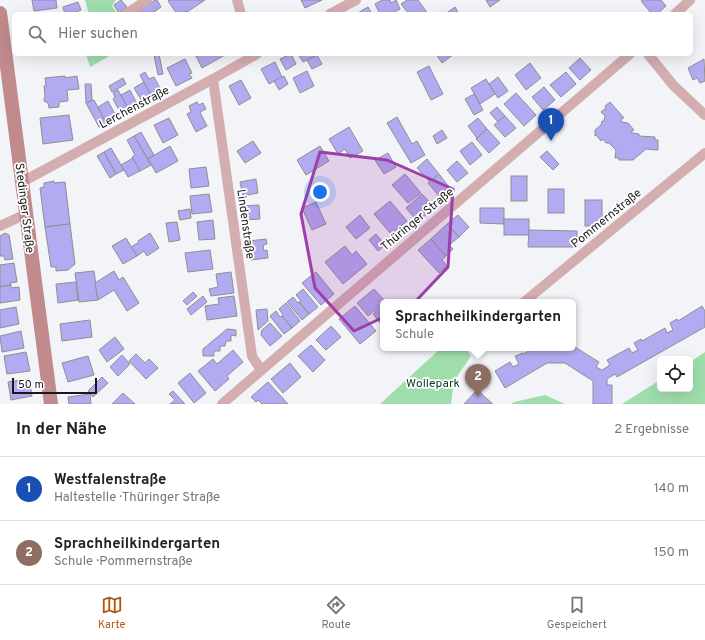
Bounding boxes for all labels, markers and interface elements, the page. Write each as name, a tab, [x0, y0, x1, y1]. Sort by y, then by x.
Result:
search box	[12, 12, 693, 56]
icon: search	[26, 23, 48, 45]
text: Hier suchen	[58, 25, 138, 44]
street label: Lerchenstraße	[97, 83, 172, 133]
pin: 1	[538, 108, 564, 141]
street label: Stedinger Straße	[11, 162, 37, 254]
your location	[310, 182, 330, 202]
street label: Thüringer Straße	[378, 184, 458, 255]
street label: Pommernstraße	[568, 185, 645, 252]
street label: Lindenstraße	[232, 188, 258, 260]
popup	[380, 299, 576, 351]
text: Sprachheilkindergarten	[395, 308, 561, 327]
text: Schule	[395, 327, 434, 343]
map controls	[657, 356, 693, 392]
button: locate	[657, 356, 693, 392]
pin: 2	[465, 364, 491, 397]
scale bar	[12, 376, 97, 395]
park label: Wollepark	[406, 376, 460, 392]
text: 50 m	[18, 378, 44, 392]
text: In der Nähe	[16, 419, 107, 441]
text: 2 Ergebnisse	[614, 422, 689, 438]
text: Westfalenstraße	[54, 471, 166, 490]
text: 1	[26, 481, 32, 497]
text: 140 m	[654, 481, 689, 497]
text: Haltestelle · Thüringer Straße	[54, 490, 220, 506]
text: Sprachheilkindergarten	[54, 535, 220, 554]
text: 2	[25, 545, 33, 561]
text: 150 m	[654, 545, 689, 561]
text: Schule · Pommernstraße	[54, 554, 193, 570]
tab: Karte	[98, 594, 125, 632]
tab: Route	[321, 594, 351, 632]
tab: Gespeichert	[547, 594, 607, 632]

